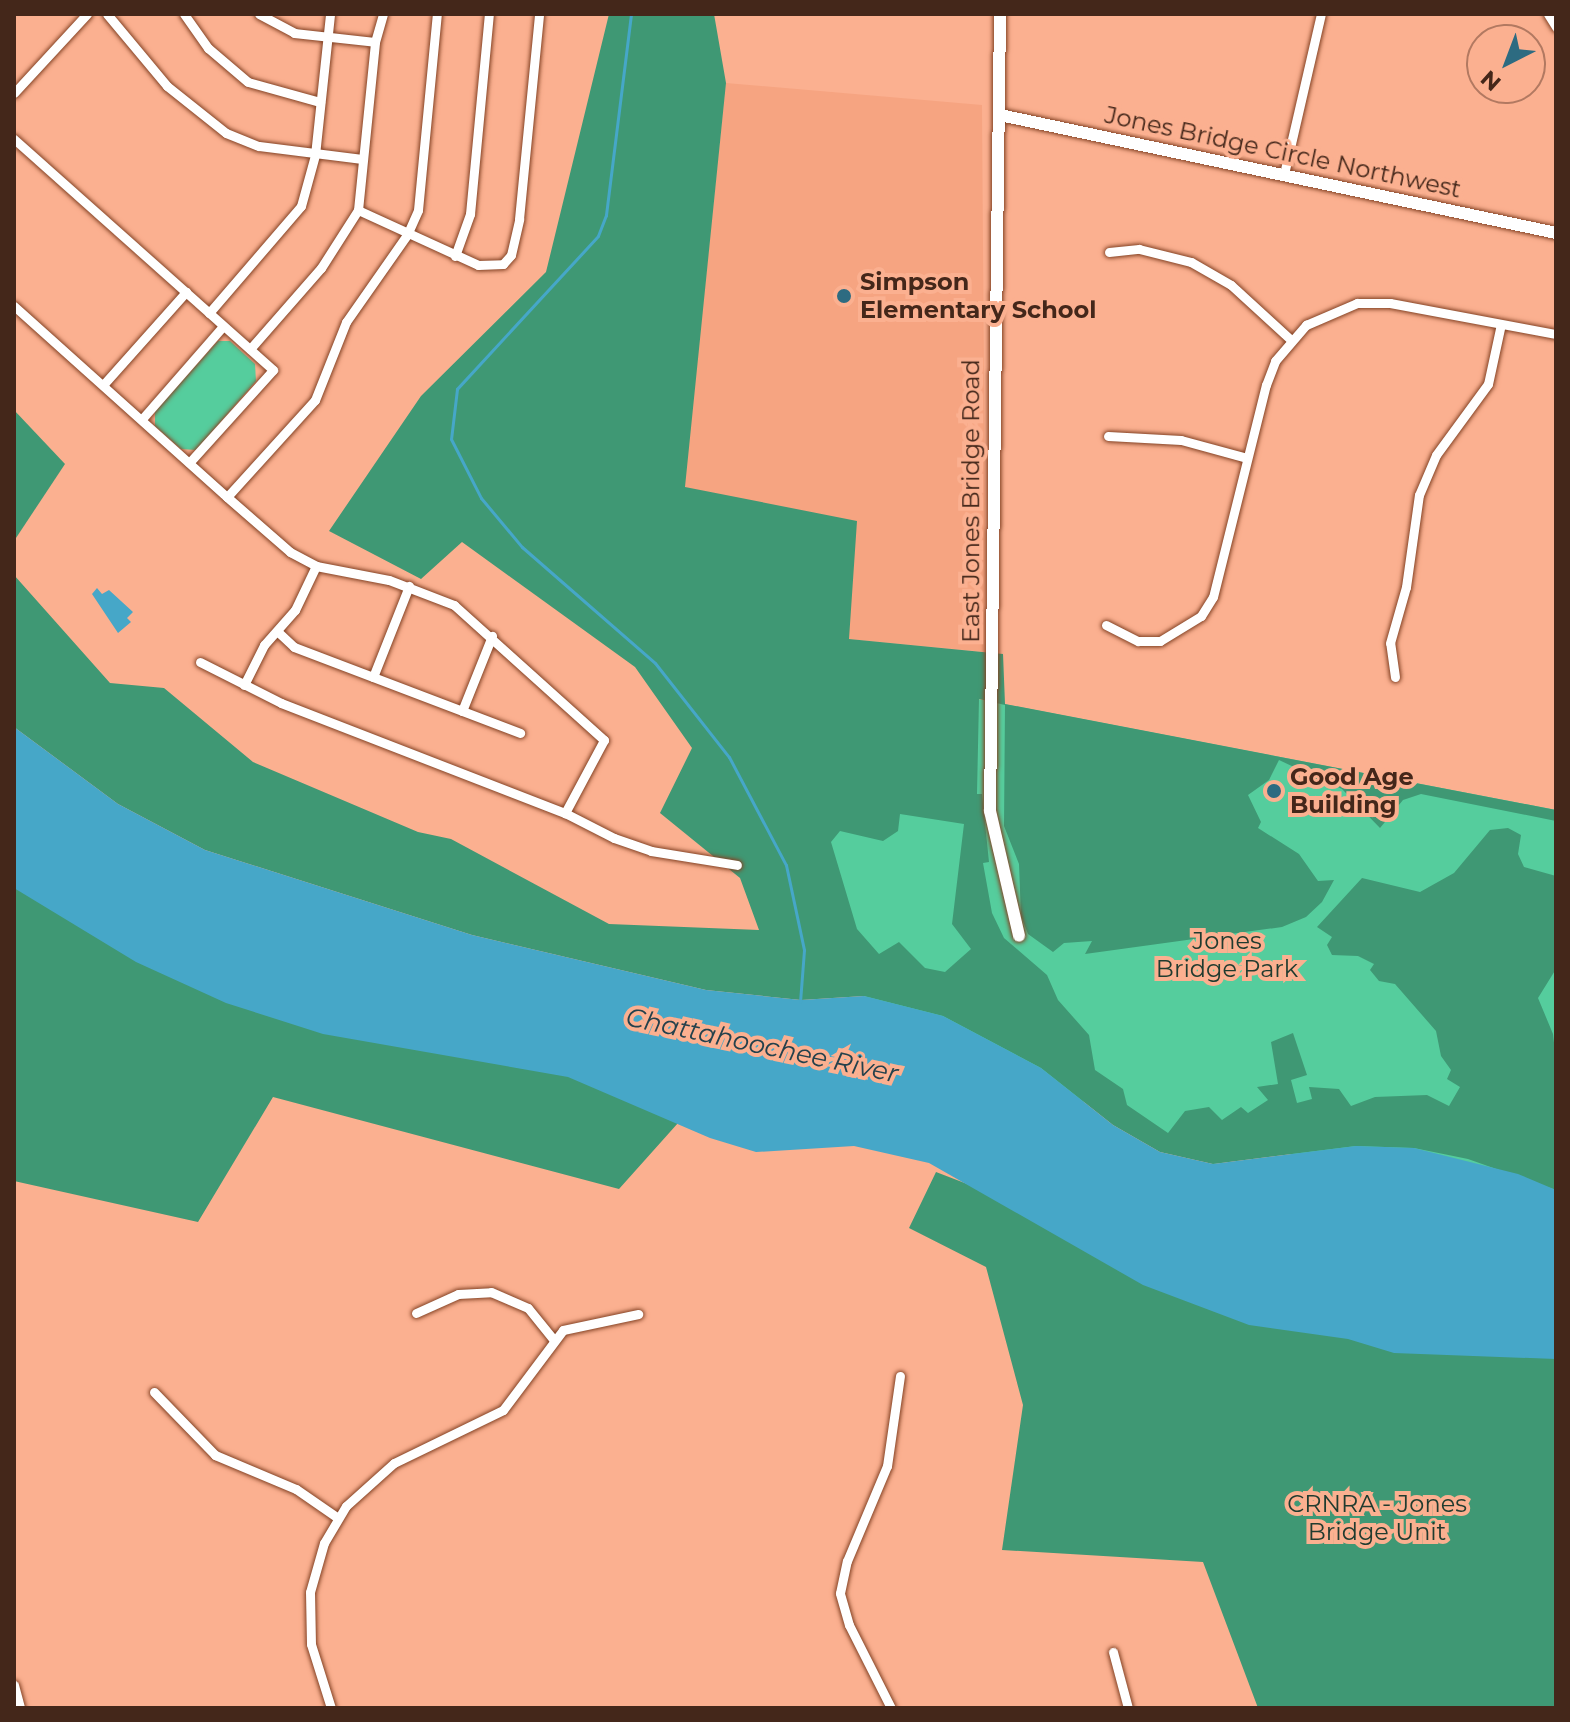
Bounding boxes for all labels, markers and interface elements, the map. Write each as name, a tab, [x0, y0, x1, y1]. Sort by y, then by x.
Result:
north arrow	[1466, 24, 1546, 104]
text: N	[1475, 65, 1507, 97]
street label: Jones Bridge Circle Northwest	[1102, 100, 1464, 204]
place label: Simpson Elementary School	[860, 268, 1097, 324]
marker: Simpson Elementary School	[835, 287, 853, 305]
street label: East Jones Bridge Road	[957, 359, 985, 643]
place label: Good Age Building	[1290, 763, 1414, 819]
marker: Good Age Building	[1265, 782, 1283, 800]
park label: Jones Bridge Park	[1156, 927, 1298, 983]
water label: Chattahoochee River	[623, 1002, 901, 1090]
park label: CRNRA - Jones Bridge Unit	[1287, 1490, 1467, 1546]

